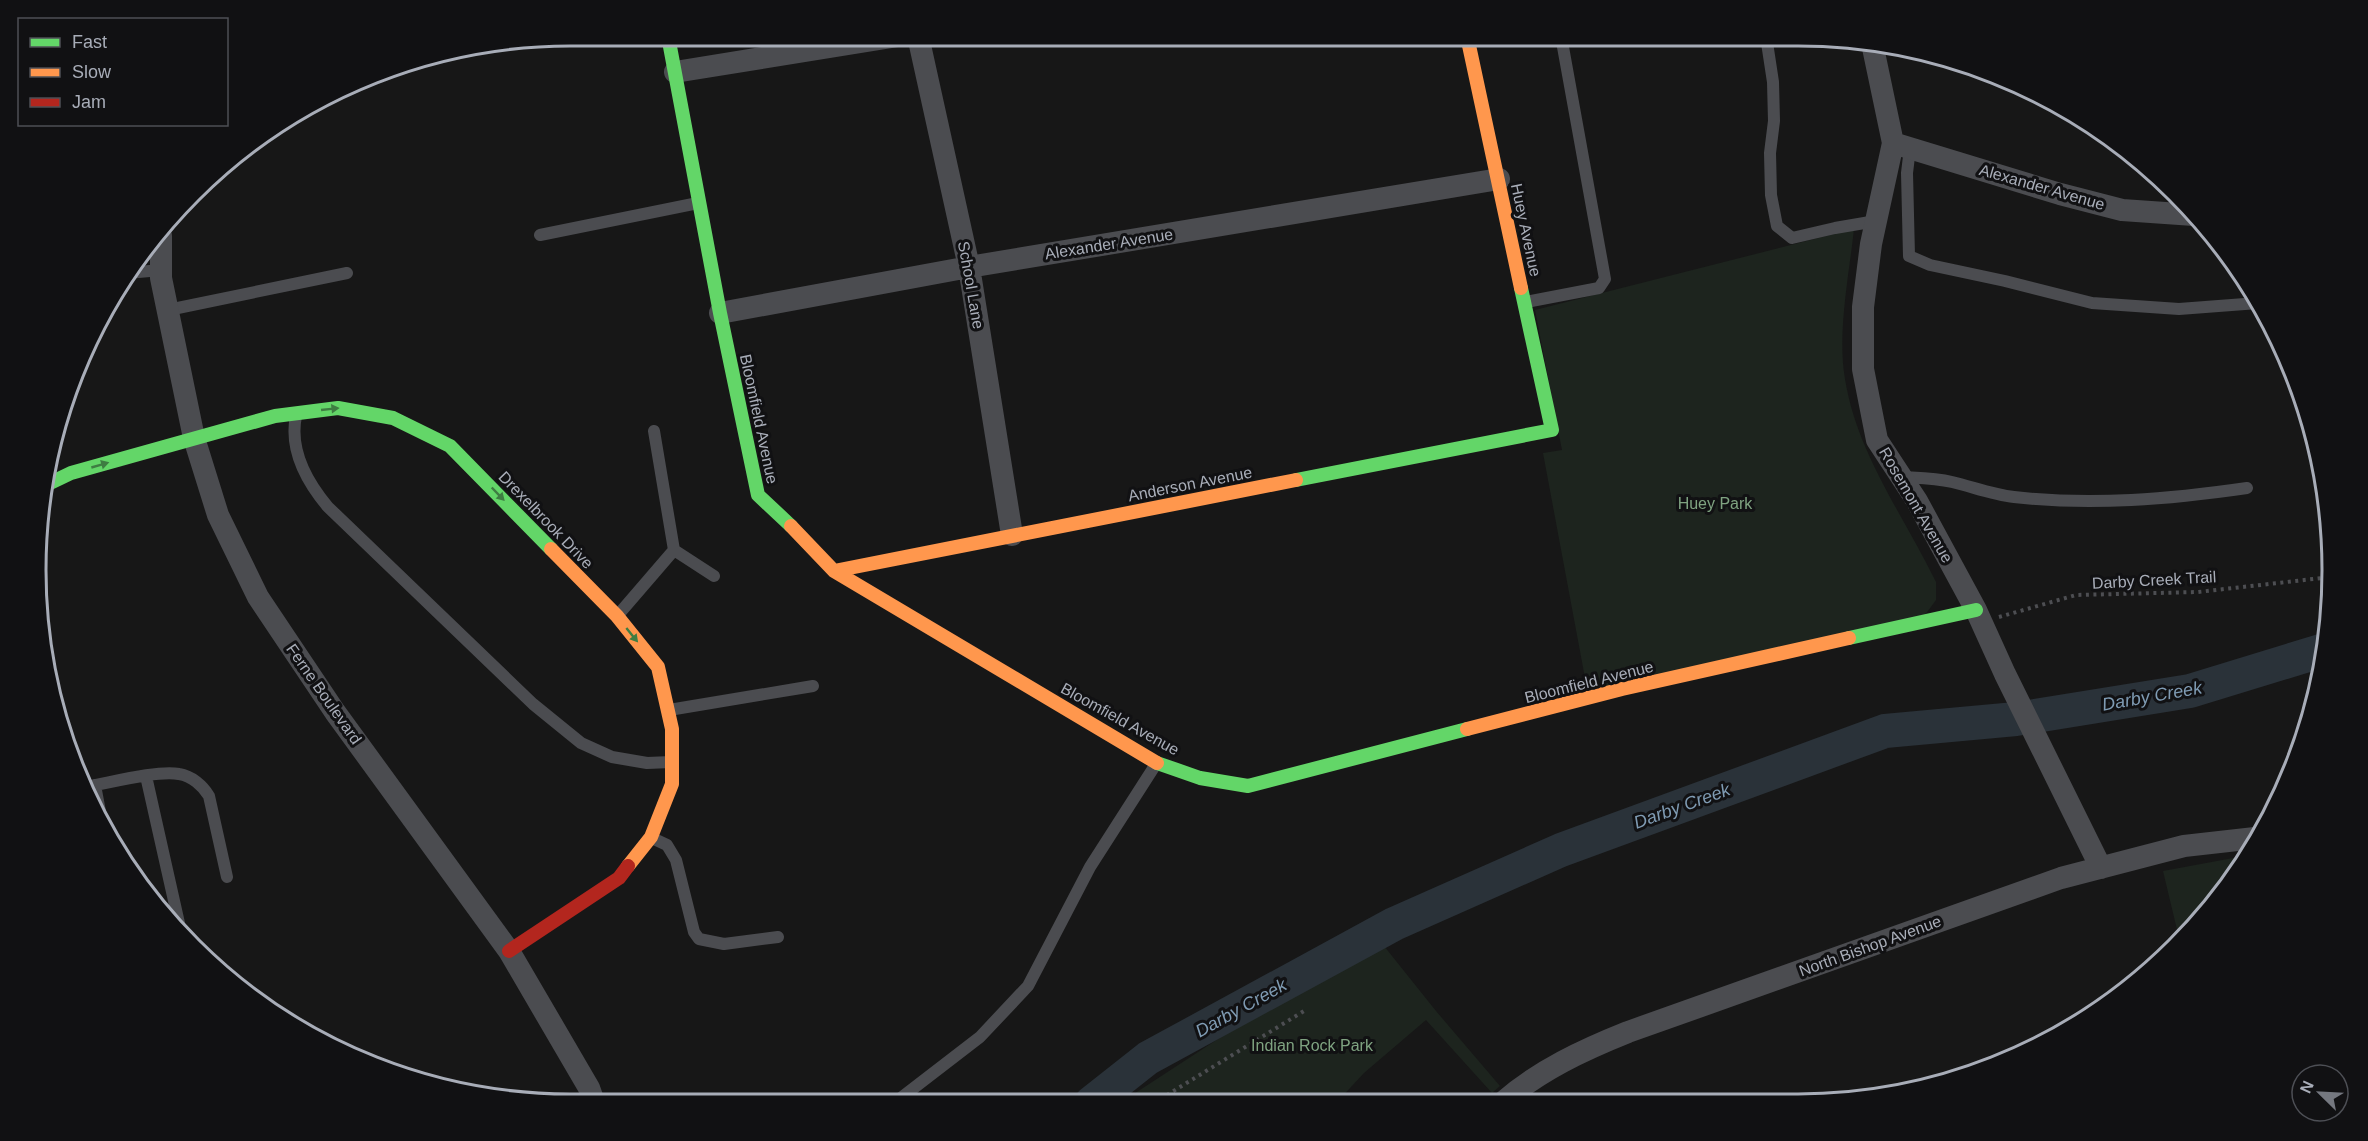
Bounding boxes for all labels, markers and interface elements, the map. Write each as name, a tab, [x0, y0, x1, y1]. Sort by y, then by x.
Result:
legend	[18, 18, 228, 126]
text: Fast	[72, 32, 107, 52]
text: Slow	[72, 62, 112, 82]
text: Jam	[72, 92, 106, 112]
street label: Alexander Avenue	[1977, 161, 2107, 213]
street label: Huey Avenue	[1508, 182, 1544, 278]
street label: Alexander Avenue	[1044, 225, 1174, 263]
street label: School Lane	[955, 240, 987, 330]
street label: Bloomfield Avenue	[737, 353, 781, 486]
one-way arrow	[321, 404, 340, 414]
street label: Rosemont Avenue	[1876, 444, 1956, 566]
one-way arrow	[91, 459, 109, 469]
street label: Anderson Avenue	[1127, 464, 1254, 504]
street label: Drexelbrook Drive	[495, 468, 597, 572]
one-way arrow	[490, 486, 504, 500]
park label: Huey Park	[1678, 495, 1753, 512]
street label: Darby Creek Trail	[2091, 568, 2217, 592]
one-way arrow	[626, 627, 639, 643]
street label: Ferne Boulevard	[283, 641, 365, 747]
street label: Bloomfield Avenue	[1523, 658, 1655, 706]
water label: Darby Creek	[2101, 677, 2204, 715]
street label: Bloomfield Avenue	[1058, 680, 1182, 759]
water label: Darby Creek	[1631, 779, 1734, 833]
street label: North Bishop Avenue	[1797, 912, 1943, 980]
water label: Darby Creek	[1192, 974, 1291, 1041]
park label: Indian Rock Park	[1251, 1037, 1374, 1054]
north arrow	[2290, 1063, 2350, 1123]
text: N	[2297, 1078, 2317, 1096]

